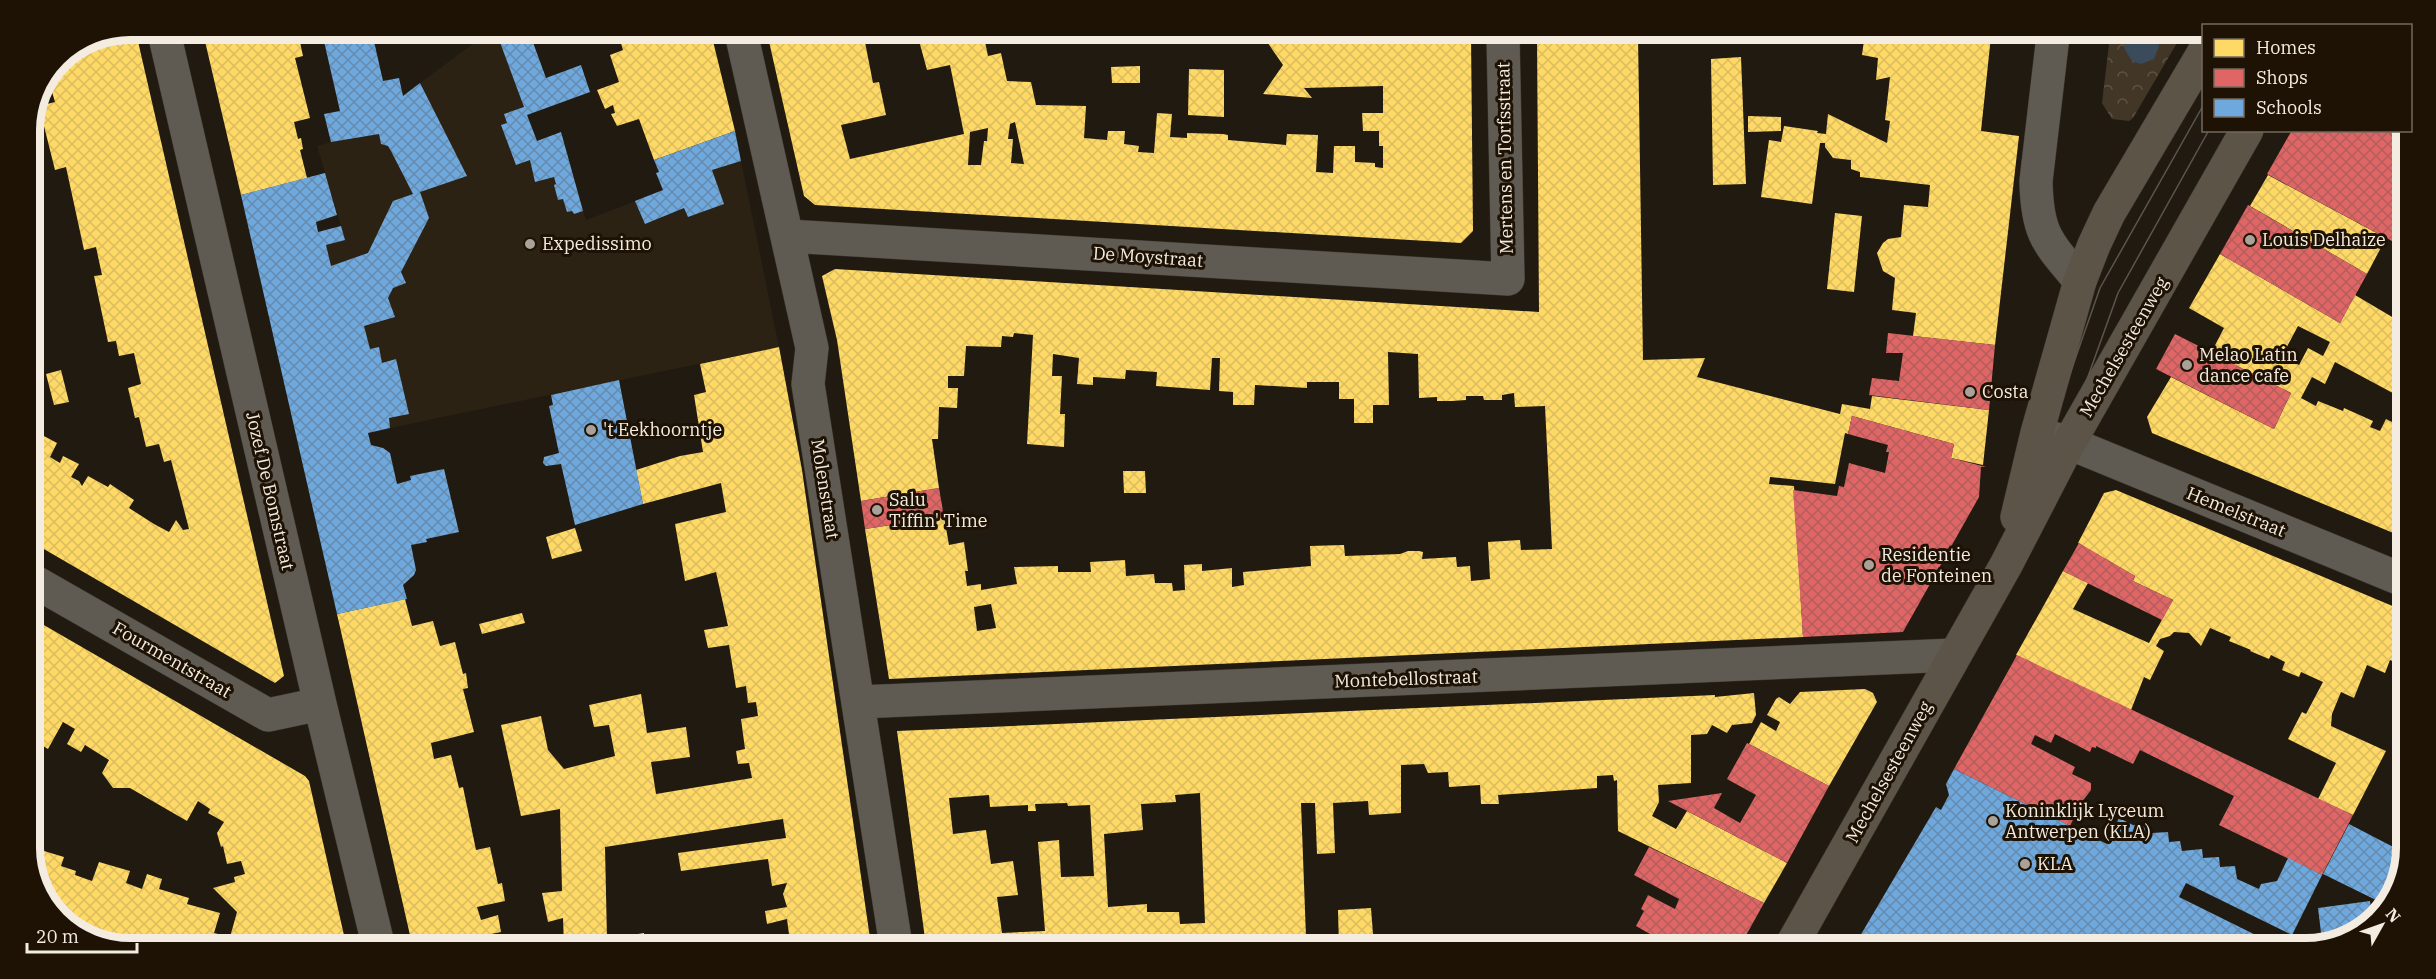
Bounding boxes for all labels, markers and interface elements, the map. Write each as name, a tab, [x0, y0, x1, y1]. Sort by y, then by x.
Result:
legend	[2202, 24, 2412, 132]
text: Homes	[2256, 36, 2316, 59]
street label: Mertens en Torfsstraat	[1491, 62, 1518, 254]
text: Shops	[2256, 66, 2308, 89]
text: Schools	[2256, 96, 2322, 119]
place label: Louis Delhaize	[2262, 228, 2386, 251]
place label: Expedissimo	[542, 232, 652, 255]
marker: Louis Delhaize	[2243, 233, 2257, 247]
marker: Expedissimo	[523, 237, 537, 251]
street label: De Moystraat	[1092, 241, 1204, 272]
street label: Mechelsesteenweg	[2074, 272, 2173, 421]
place label: Melao Latin dance cafe	[2199, 343, 2298, 387]
marker: Melao Latin dance cafe	[2180, 358, 2194, 372]
place label: Costa	[1982, 380, 2029, 403]
marker: Costa	[1963, 385, 1977, 399]
street label: Jozef De Bomstraat	[241, 410, 300, 572]
place label: 't Eekhoorntje	[603, 418, 722, 441]
marker: 't Eekhoorntje	[584, 423, 598, 437]
street label: Molenstraat	[806, 437, 845, 541]
street label: Hemelstraat	[2183, 481, 2289, 542]
place label: Salu Tiffin' Time	[889, 488, 987, 532]
marker: Salu Tiffin' Time	[870, 503, 884, 517]
place label: Residentie de Fonteinen	[1881, 543, 1992, 587]
marker: Residentie de Fonteinen	[1862, 558, 1876, 572]
street label: Fourmentstraat	[109, 616, 236, 703]
street label: Montebellostraat	[1334, 664, 1478, 693]
street label: Mechelsesteenweg	[1840, 697, 1937, 847]
place label: Koninklijk Lyceum Antwerpen (KLA)	[2005, 799, 2164, 843]
marker: Koninklijk Lyceum Antwerpen (KLA)	[1986, 814, 2000, 828]
place label: KLA	[2037, 852, 2074, 875]
marker: KLA	[2018, 857, 2032, 871]
north arrow	[2352, 895, 2412, 955]
text: N	[2382, 904, 2405, 927]
scale bar	[27, 916, 136, 954]
text: 20 m	[36, 925, 79, 948]

